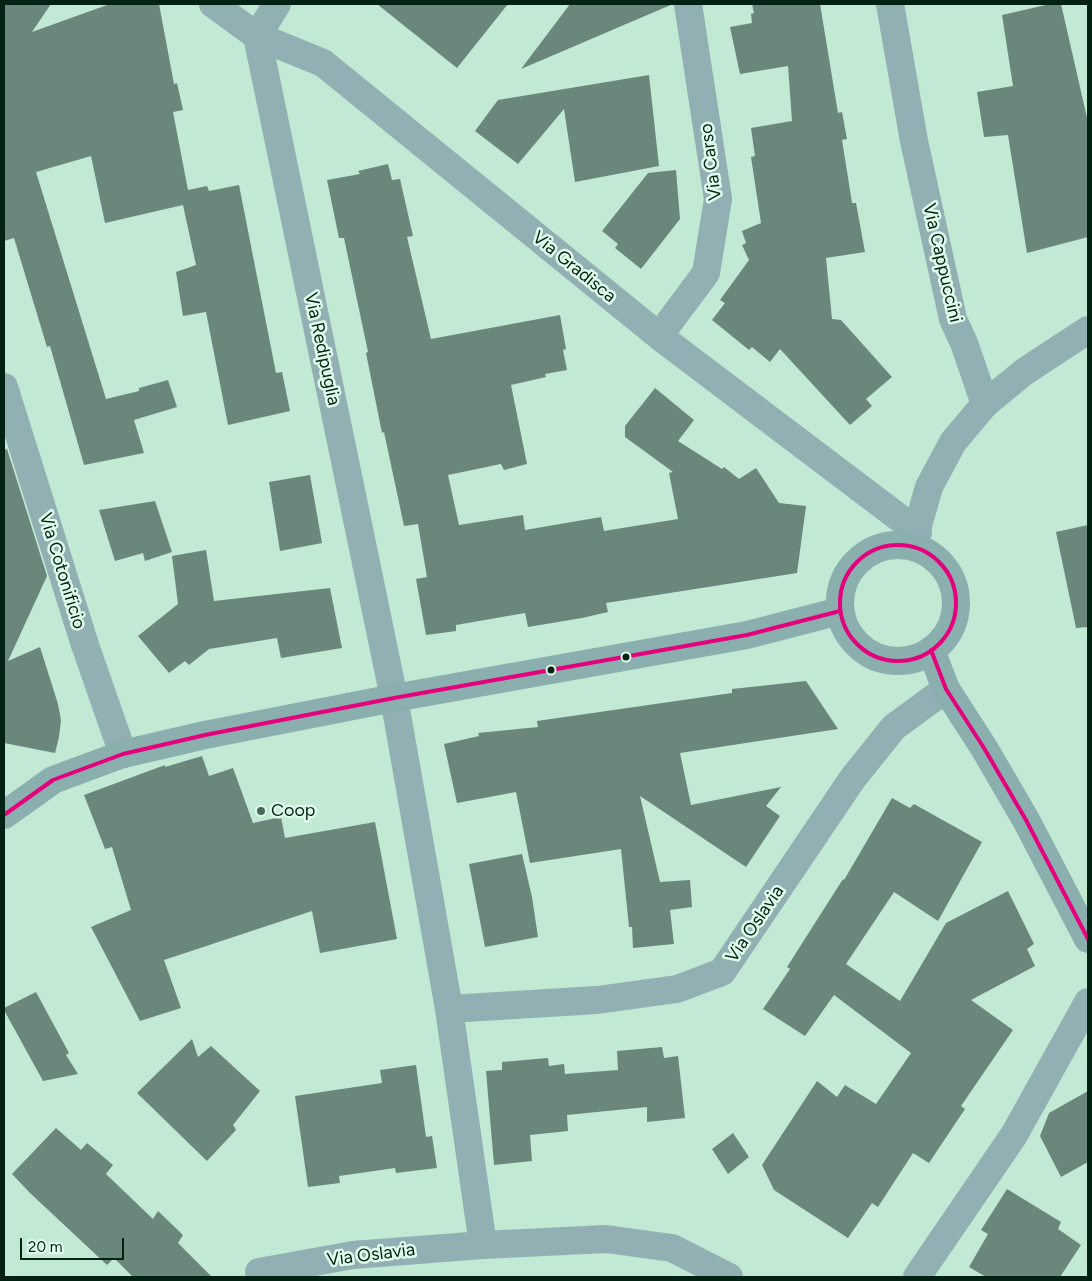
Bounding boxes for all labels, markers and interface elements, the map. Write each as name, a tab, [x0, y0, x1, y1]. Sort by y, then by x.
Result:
street label: Via Carso	[696, 122, 726, 202]
street label: Via Cappuccini	[918, 201, 966, 325]
street label: Via Gradisca	[528, 227, 620, 307]
street label: Via Redipuglia	[300, 291, 344, 407]
street label: Via Cotonificio	[34, 510, 90, 632]
unlabelled marker	[621, 652, 631, 662]
unlabelled marker	[546, 665, 556, 675]
place label: Coop	[271, 800, 315, 822]
marker: Coop	[255, 805, 267, 817]
street label: Via Oslavia	[721, 881, 789, 967]
scale bar	[22, 1228, 126, 1260]
text: 20 m	[28, 1238, 62, 1256]
street label: Via Oslavia	[326, 1239, 416, 1271]

